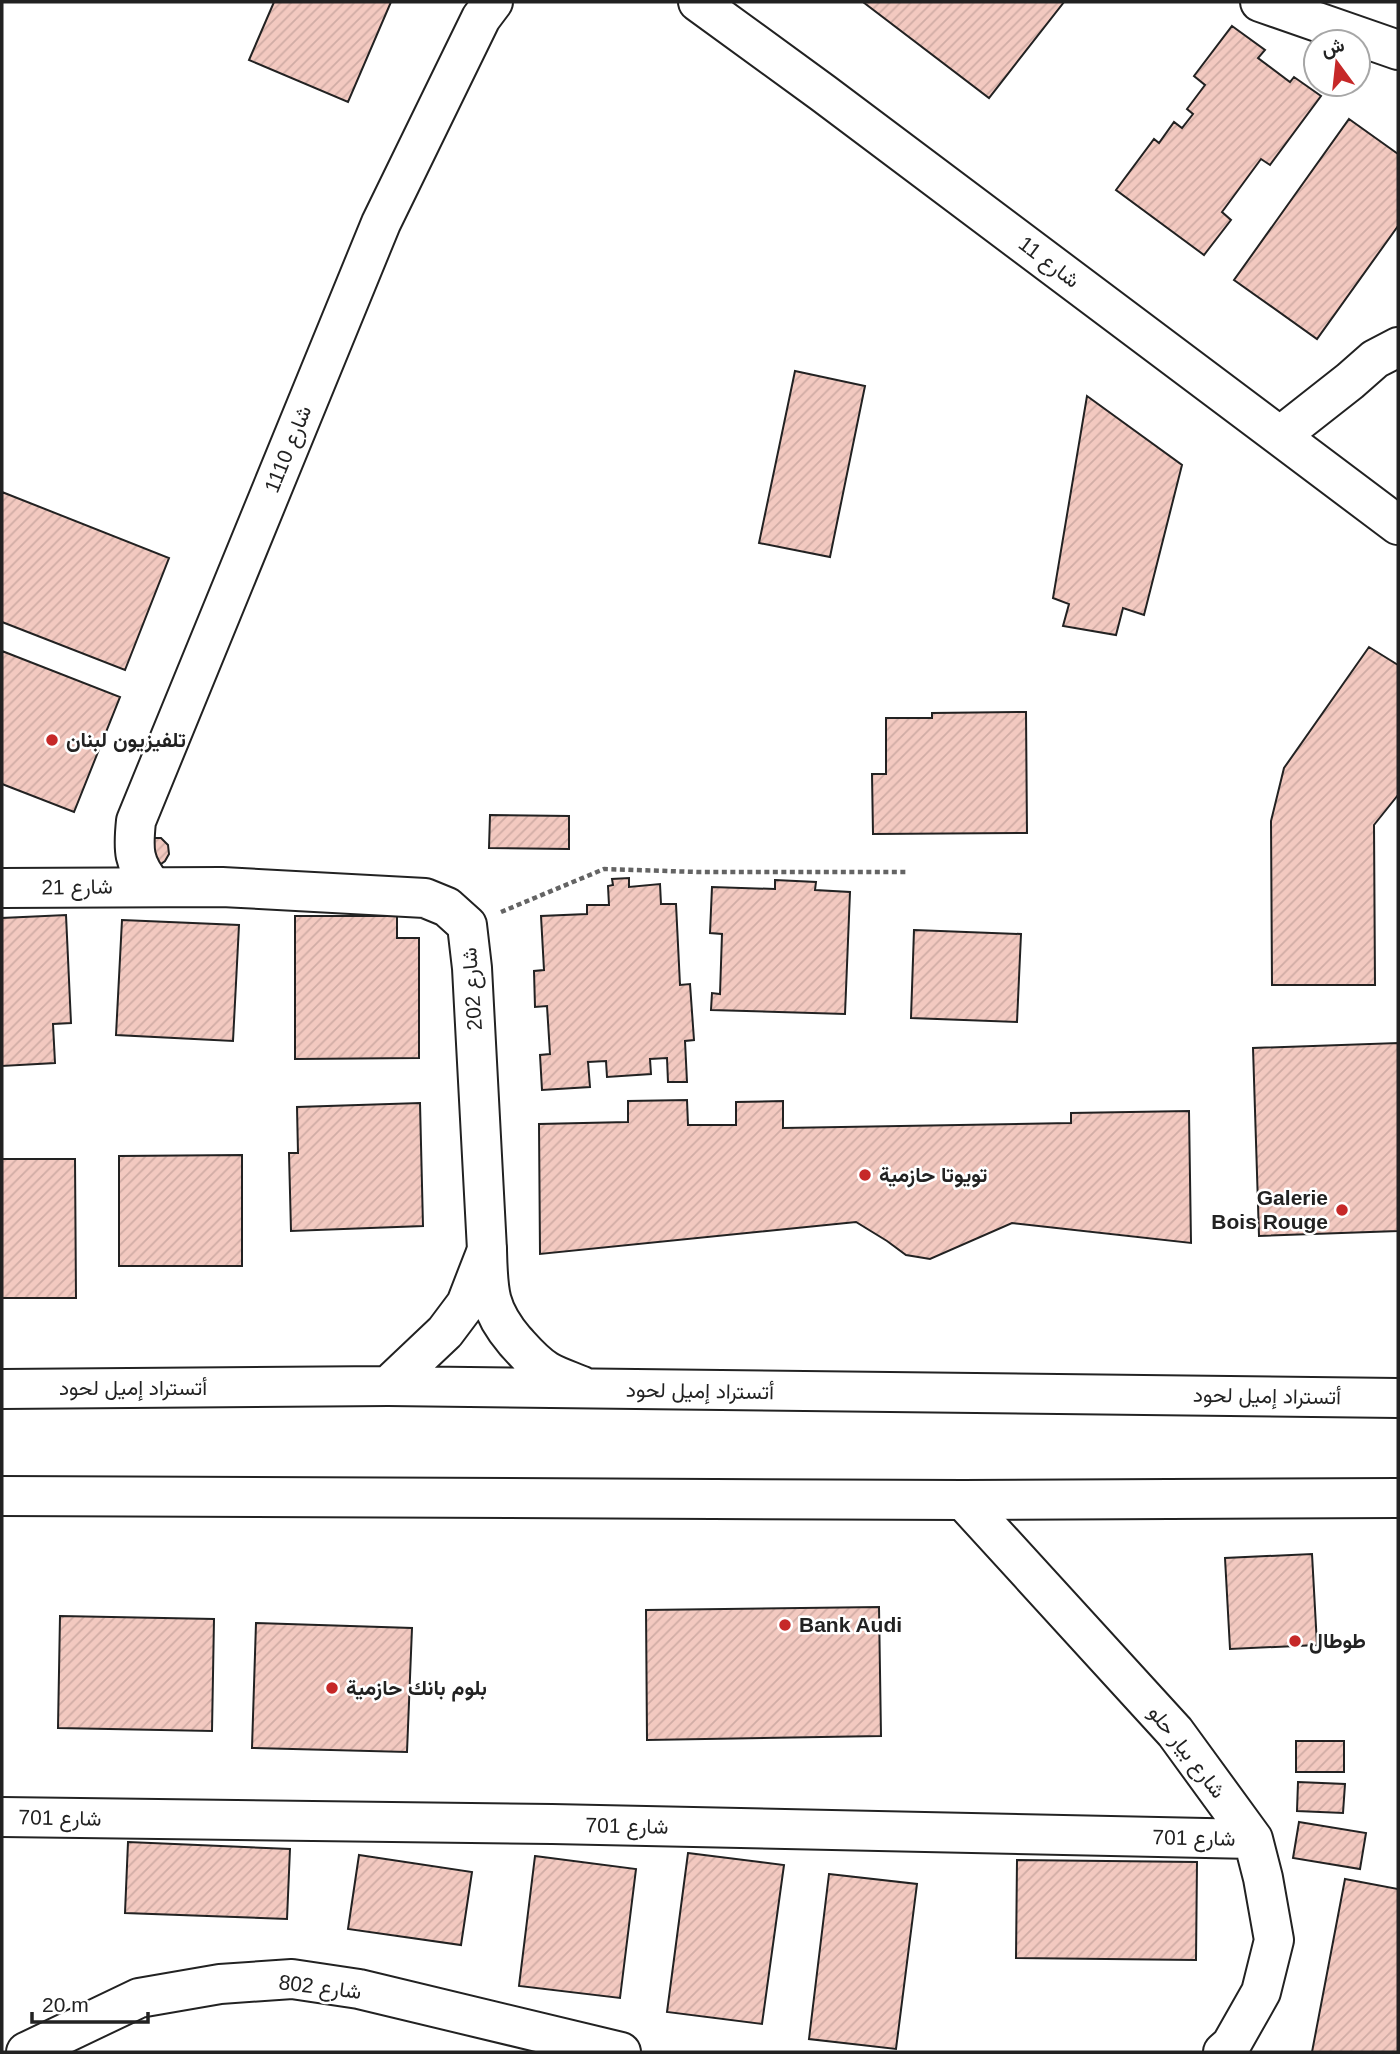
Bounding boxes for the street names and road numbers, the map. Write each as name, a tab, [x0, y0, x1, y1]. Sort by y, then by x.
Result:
street label: شارع 11	[1013, 231, 1084, 294]
street label: شارع 1110	[260, 402, 318, 497]
street label: شارع 21	[41, 874, 113, 902]
street label: شارع 202	[457, 947, 489, 1031]
street label: أتستراد إميل لحود	[59, 1376, 207, 1402]
street label: أتستراد إميل لحود	[626, 1378, 774, 1406]
street label: أتستراد إميل لحود	[1193, 1383, 1341, 1411]
street label: شارع بيار حلو	[1142, 1701, 1230, 1804]
street label: شارع 701	[18, 1805, 102, 1833]
street label: شارع 701	[585, 1813, 669, 1841]
street label: شارع 701	[1152, 1825, 1236, 1853]
street label: شارع 802	[277, 1970, 363, 2006]

